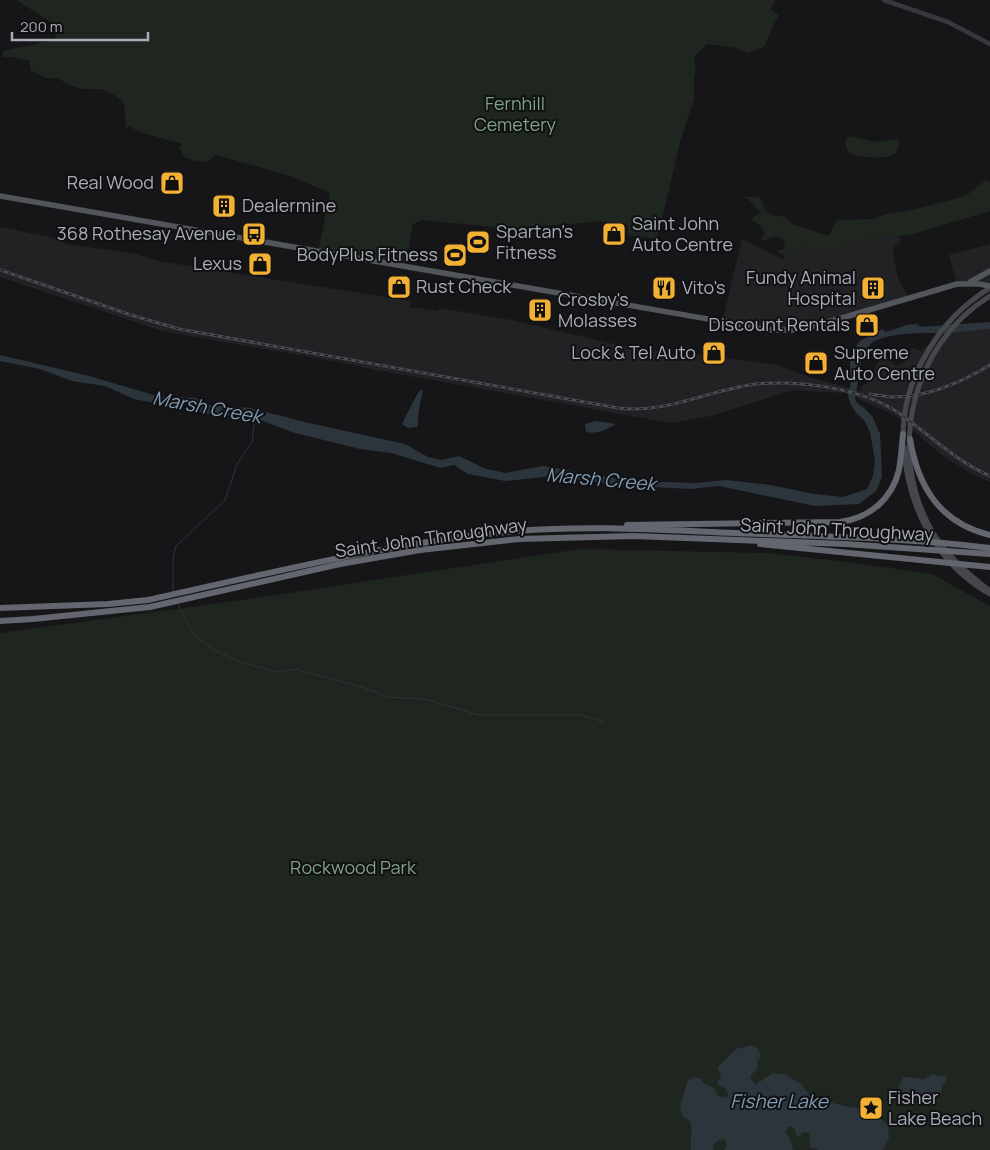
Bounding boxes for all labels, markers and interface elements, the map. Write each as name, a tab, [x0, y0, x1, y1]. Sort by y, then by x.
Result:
scale bar	[12, 10, 149, 42]
text: 200 m	[20, 16, 63, 37]
park label: Fernhill Cemetery	[474, 91, 557, 136]
place label: Real Wood	[67, 170, 154, 194]
shop icon: Real Wood	[159, 170, 185, 196]
building icon: Dealermine	[211, 193, 237, 219]
place label: Dealermine	[242, 193, 336, 217]
place label: Saint John Auto Centre	[632, 211, 733, 256]
place label: Spartan's Fitness	[496, 219, 573, 264]
place label: 368 Rothesay Avenue	[57, 221, 236, 245]
bus stop icon: 368 Rothesay Avenue	[241, 221, 267, 247]
shop icon: Saint John Auto Centre	[601, 221, 627, 247]
sports icon: Spartan's Fitness	[465, 229, 491, 255]
place label: BodyPlus Fitness	[297, 242, 438, 266]
sports icon: BodyPlus Fitness	[442, 242, 468, 268]
place label: Lexus	[193, 251, 242, 275]
shop icon: Lexus	[247, 251, 273, 277]
place label: Fundy Animal Hospital	[746, 265, 856, 310]
shop icon: Rust Check	[386, 274, 412, 300]
place label: Rust Check	[416, 274, 512, 298]
restaurant icon: Vito's	[651, 275, 677, 301]
place label: Vito's	[682, 275, 726, 299]
building icon: Fundy Animal Hospital	[860, 275, 886, 301]
place label: Crosby's Molasses	[558, 287, 637, 332]
building icon: Crosby's Molasses	[527, 297, 553, 323]
place label: Discount Rentals	[709, 312, 850, 336]
shop icon: Discount Rentals	[854, 312, 880, 338]
place label: Lock & Tel Auto	[571, 340, 696, 364]
shop icon: Lock & Tel Auto	[701, 340, 727, 366]
place label: Supreme Auto Centre	[834, 340, 935, 385]
shop icon: Supreme Auto Centre	[803, 350, 829, 376]
water label: Marsh Creek	[151, 385, 266, 430]
water label: Marsh Creek	[545, 461, 659, 497]
street label: Saint John Throughway	[333, 512, 529, 562]
street label: Saint John Throughway	[740, 512, 935, 546]
park label: Rockwood Park	[290, 855, 417, 879]
place label: Fisher Lake Beach	[888, 1085, 982, 1130]
water label: Fisher Lake	[730, 1088, 830, 1114]
place icon: Fisher Lake Beach	[858, 1095, 884, 1121]

